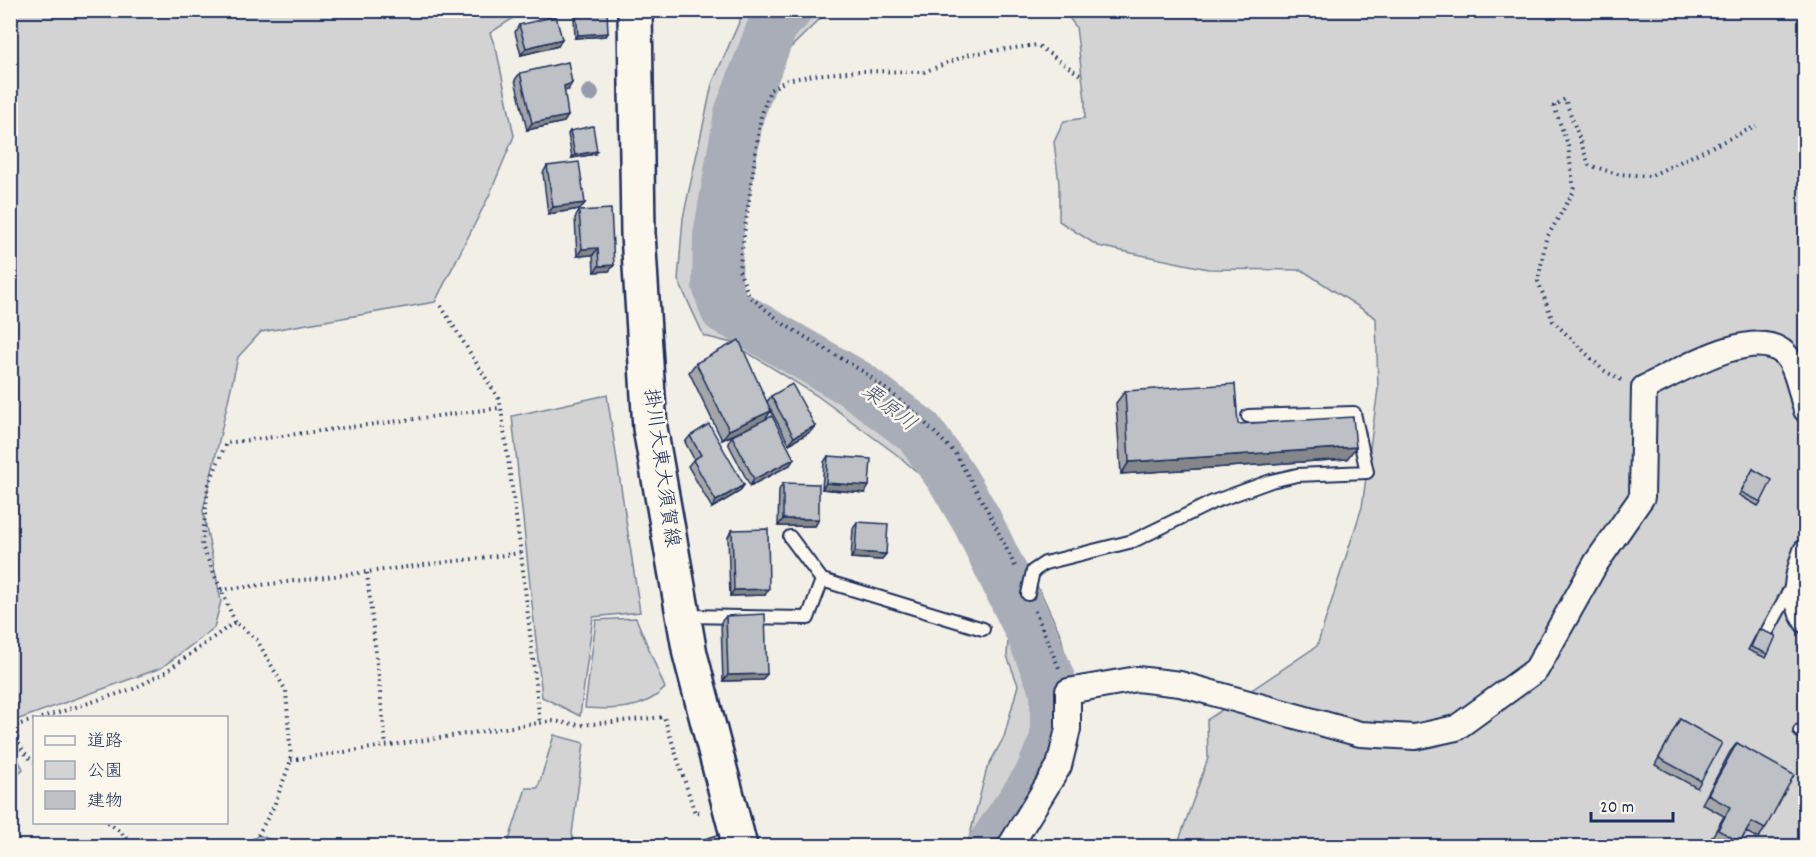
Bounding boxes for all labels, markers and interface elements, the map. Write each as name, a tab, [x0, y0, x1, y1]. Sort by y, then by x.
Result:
water label: 栗原川	[854, 378, 922, 440]
street label: 掛川大東大須賀線	[635, 387, 685, 549]
legend	[33, 716, 228, 824]
text: 道路	[87, 730, 123, 755]
text: 公園	[87, 760, 123, 785]
scale bar	[1591, 785, 1674, 823]
text: 建物	[87, 790, 123, 815]
text: 20 m	[1600, 796, 1634, 821]

